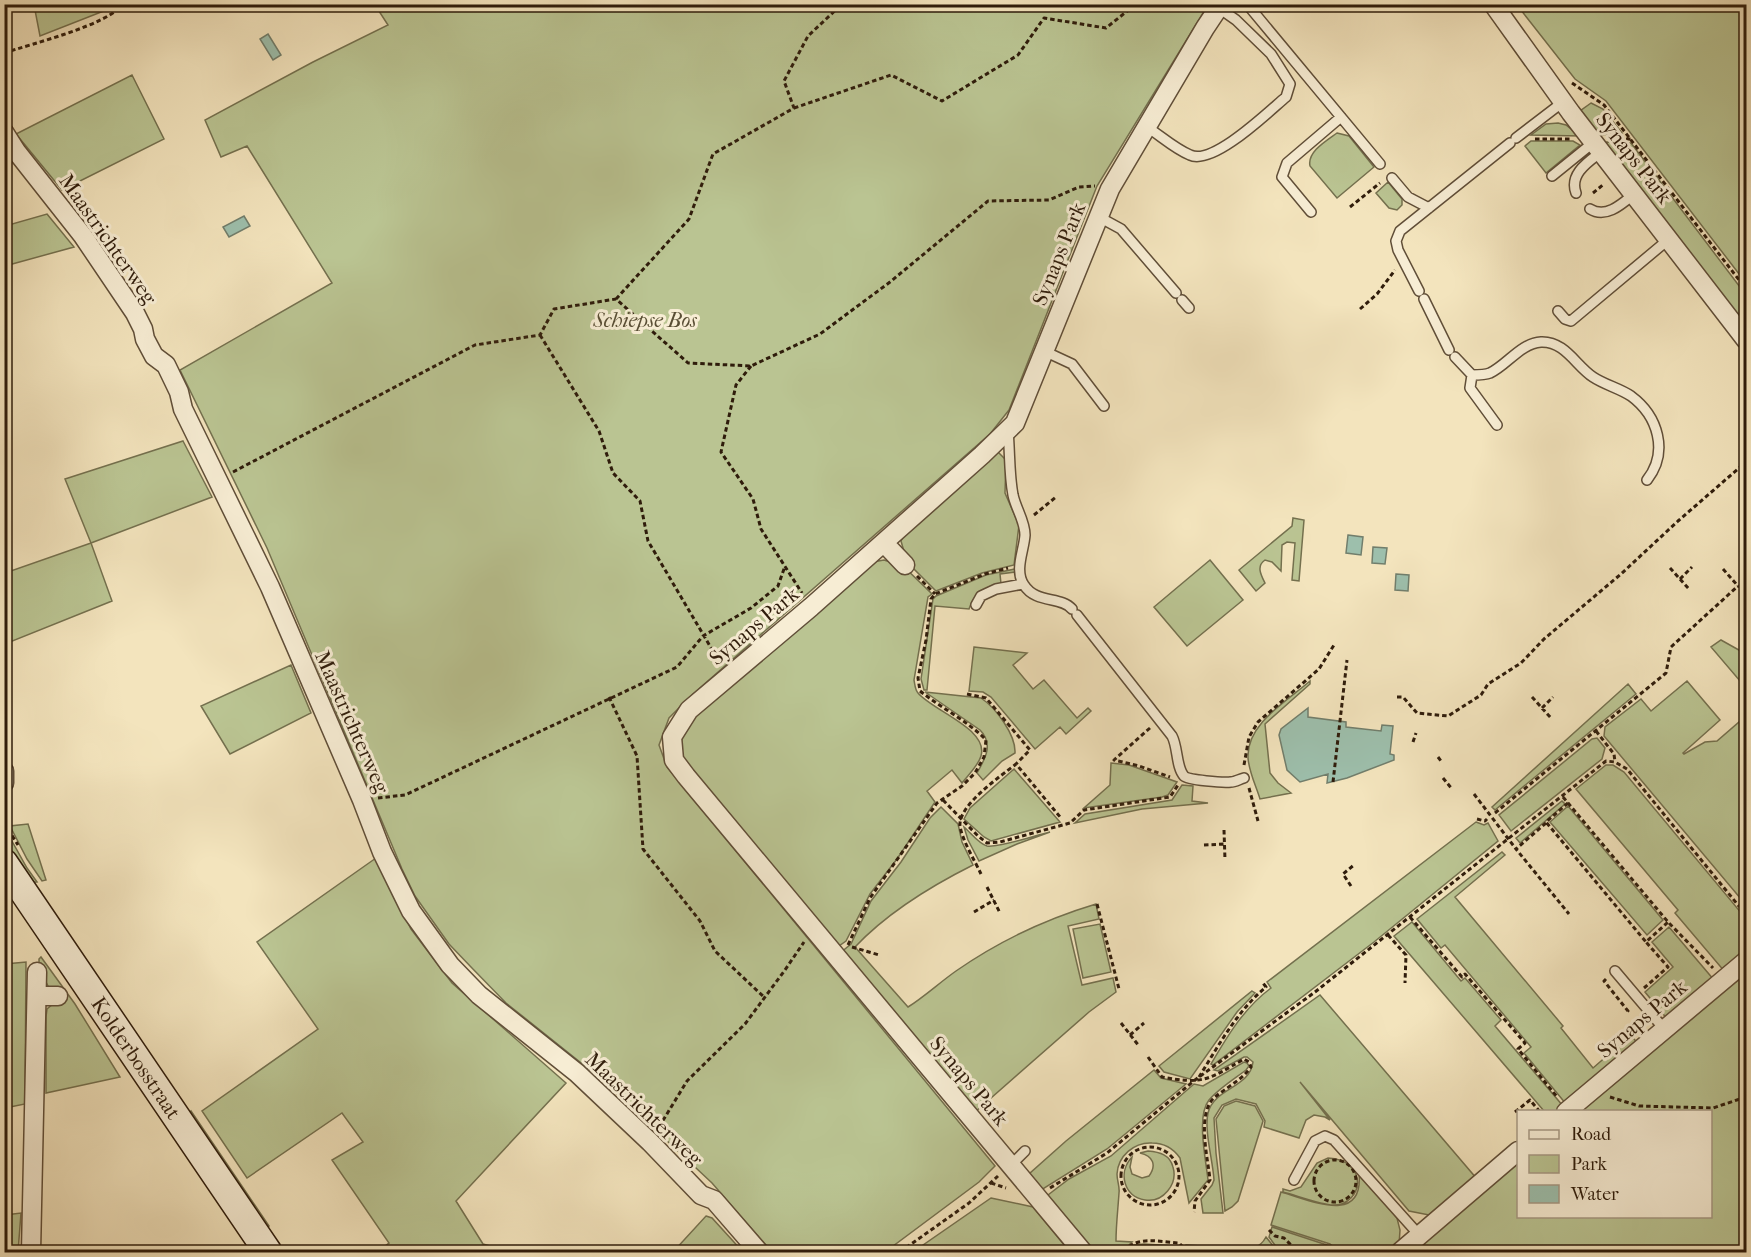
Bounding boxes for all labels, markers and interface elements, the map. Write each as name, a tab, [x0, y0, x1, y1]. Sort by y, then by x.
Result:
street label: Synaps Park	[1591, 108, 1677, 208]
street label: Maastrichterweg	[54, 169, 162, 309]
street label: Synaps Park	[1027, 199, 1091, 309]
park label: Schiepse Bos	[592, 308, 697, 332]
street label: Synaps Park	[705, 582, 804, 670]
street label: Maastrichterweg	[310, 647, 394, 798]
street label: Synaps Park	[1593, 975, 1692, 1063]
street label: Kolderbosstraat	[86, 992, 186, 1124]
street label: Synaps Park	[925, 1032, 1013, 1131]
street label: Maastrichterweg	[580, 1047, 708, 1171]
legend	[1517, 1110, 1712, 1218]
text: Road	[1571, 1124, 1611, 1145]
text: Park	[1571, 1154, 1608, 1175]
text: Water	[1570, 1184, 1619, 1205]

